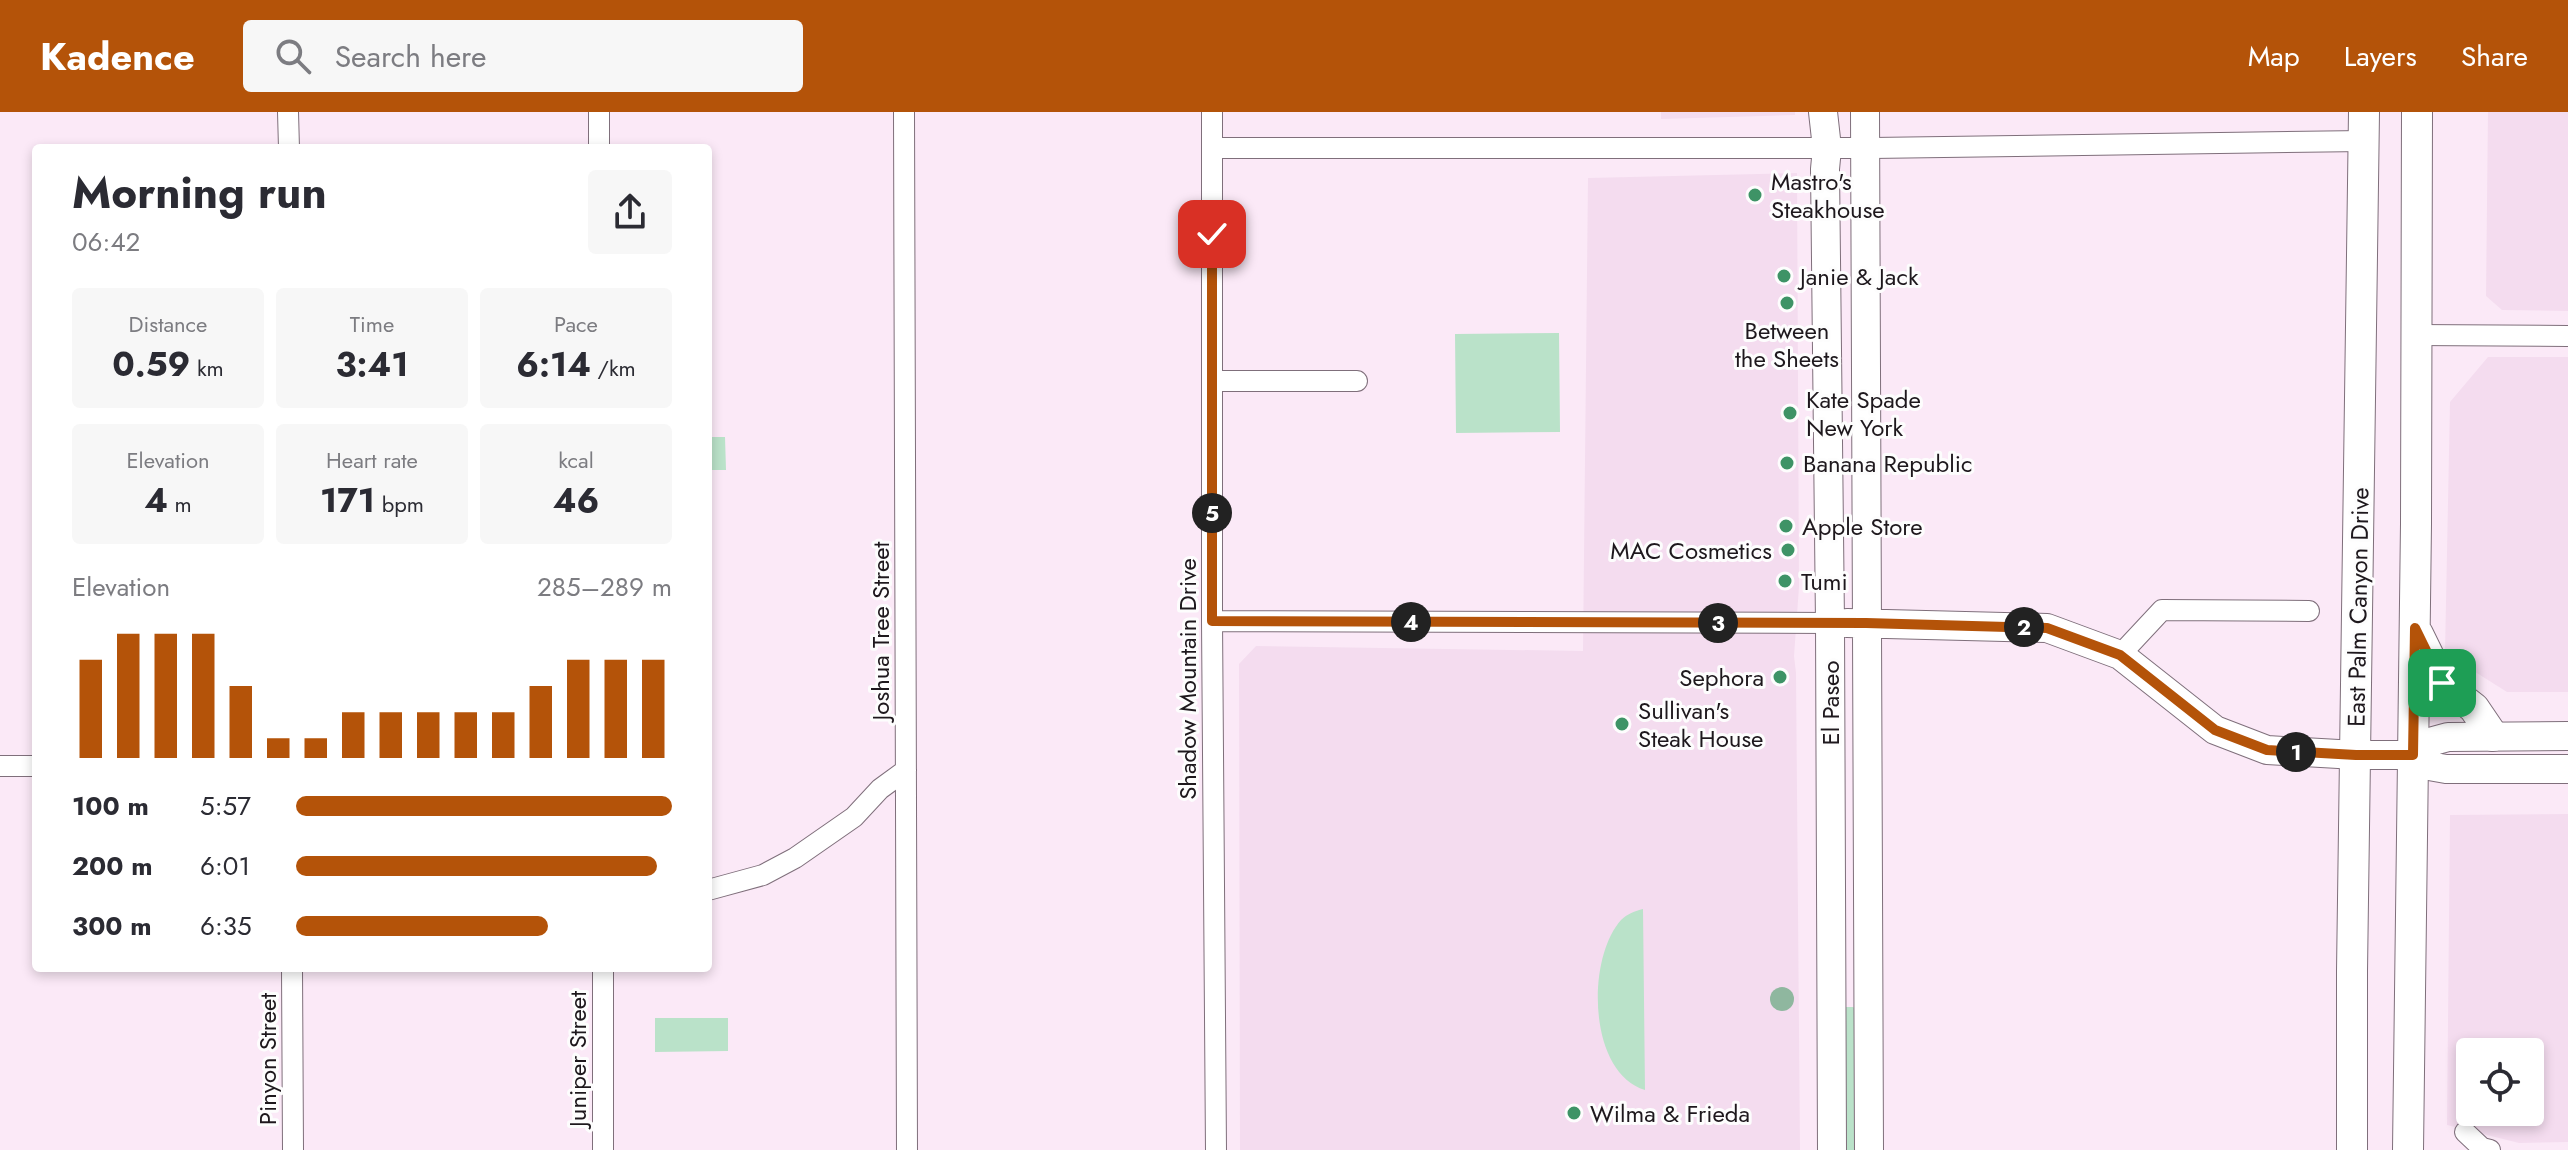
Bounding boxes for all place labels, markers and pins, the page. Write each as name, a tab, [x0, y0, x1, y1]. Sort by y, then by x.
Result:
place label: Mastro's Steakhouse	[1771, 164, 1885, 227]
marker: Mastro's Steakhouse	[1746, 186, 1764, 204]
pin	[1178, 200, 1246, 268]
place label: Janie & Jack	[1797, 259, 1919, 294]
marker: Janie & Jack	[1775, 267, 1793, 285]
marker: Between the Sheets	[1778, 294, 1796, 312]
place label: Between the Sheets	[1735, 313, 1839, 376]
place label: Kate Spade New York	[1806, 382, 1921, 445]
marker: Kate Spade New York	[1781, 404, 1799, 422]
place label: Banana Republic	[1803, 446, 1972, 481]
marker: Banana Republic	[1778, 454, 1796, 472]
pin: 5	[1192, 493, 1232, 533]
place label: Apple Store	[1802, 509, 1923, 544]
marker: Apple Store	[1777, 517, 1795, 535]
place label: MAC Cosmetics	[1610, 533, 1772, 568]
marker: MAC Cosmetics	[1779, 541, 1797, 559]
place label: Tumi	[1801, 564, 1848, 599]
marker: Tumi	[1776, 572, 1794, 590]
pin: 4	[1391, 602, 1431, 642]
pin: 3	[1698, 603, 1738, 643]
pin: 2	[2004, 607, 2044, 647]
pin	[2408, 649, 2476, 717]
place label: Sephora	[1679, 660, 1764, 695]
marker: Sephora	[1771, 668, 1789, 686]
place label: Sullivan's Steak House	[1638, 693, 1763, 756]
marker: Sullivan's Steak House	[1613, 715, 1631, 733]
pin: 1	[2276, 732, 2316, 772]
place label: Wilma & Frieda	[1590, 1096, 1750, 1131]
marker: Wilma & Frieda	[1565, 1104, 1583, 1122]

